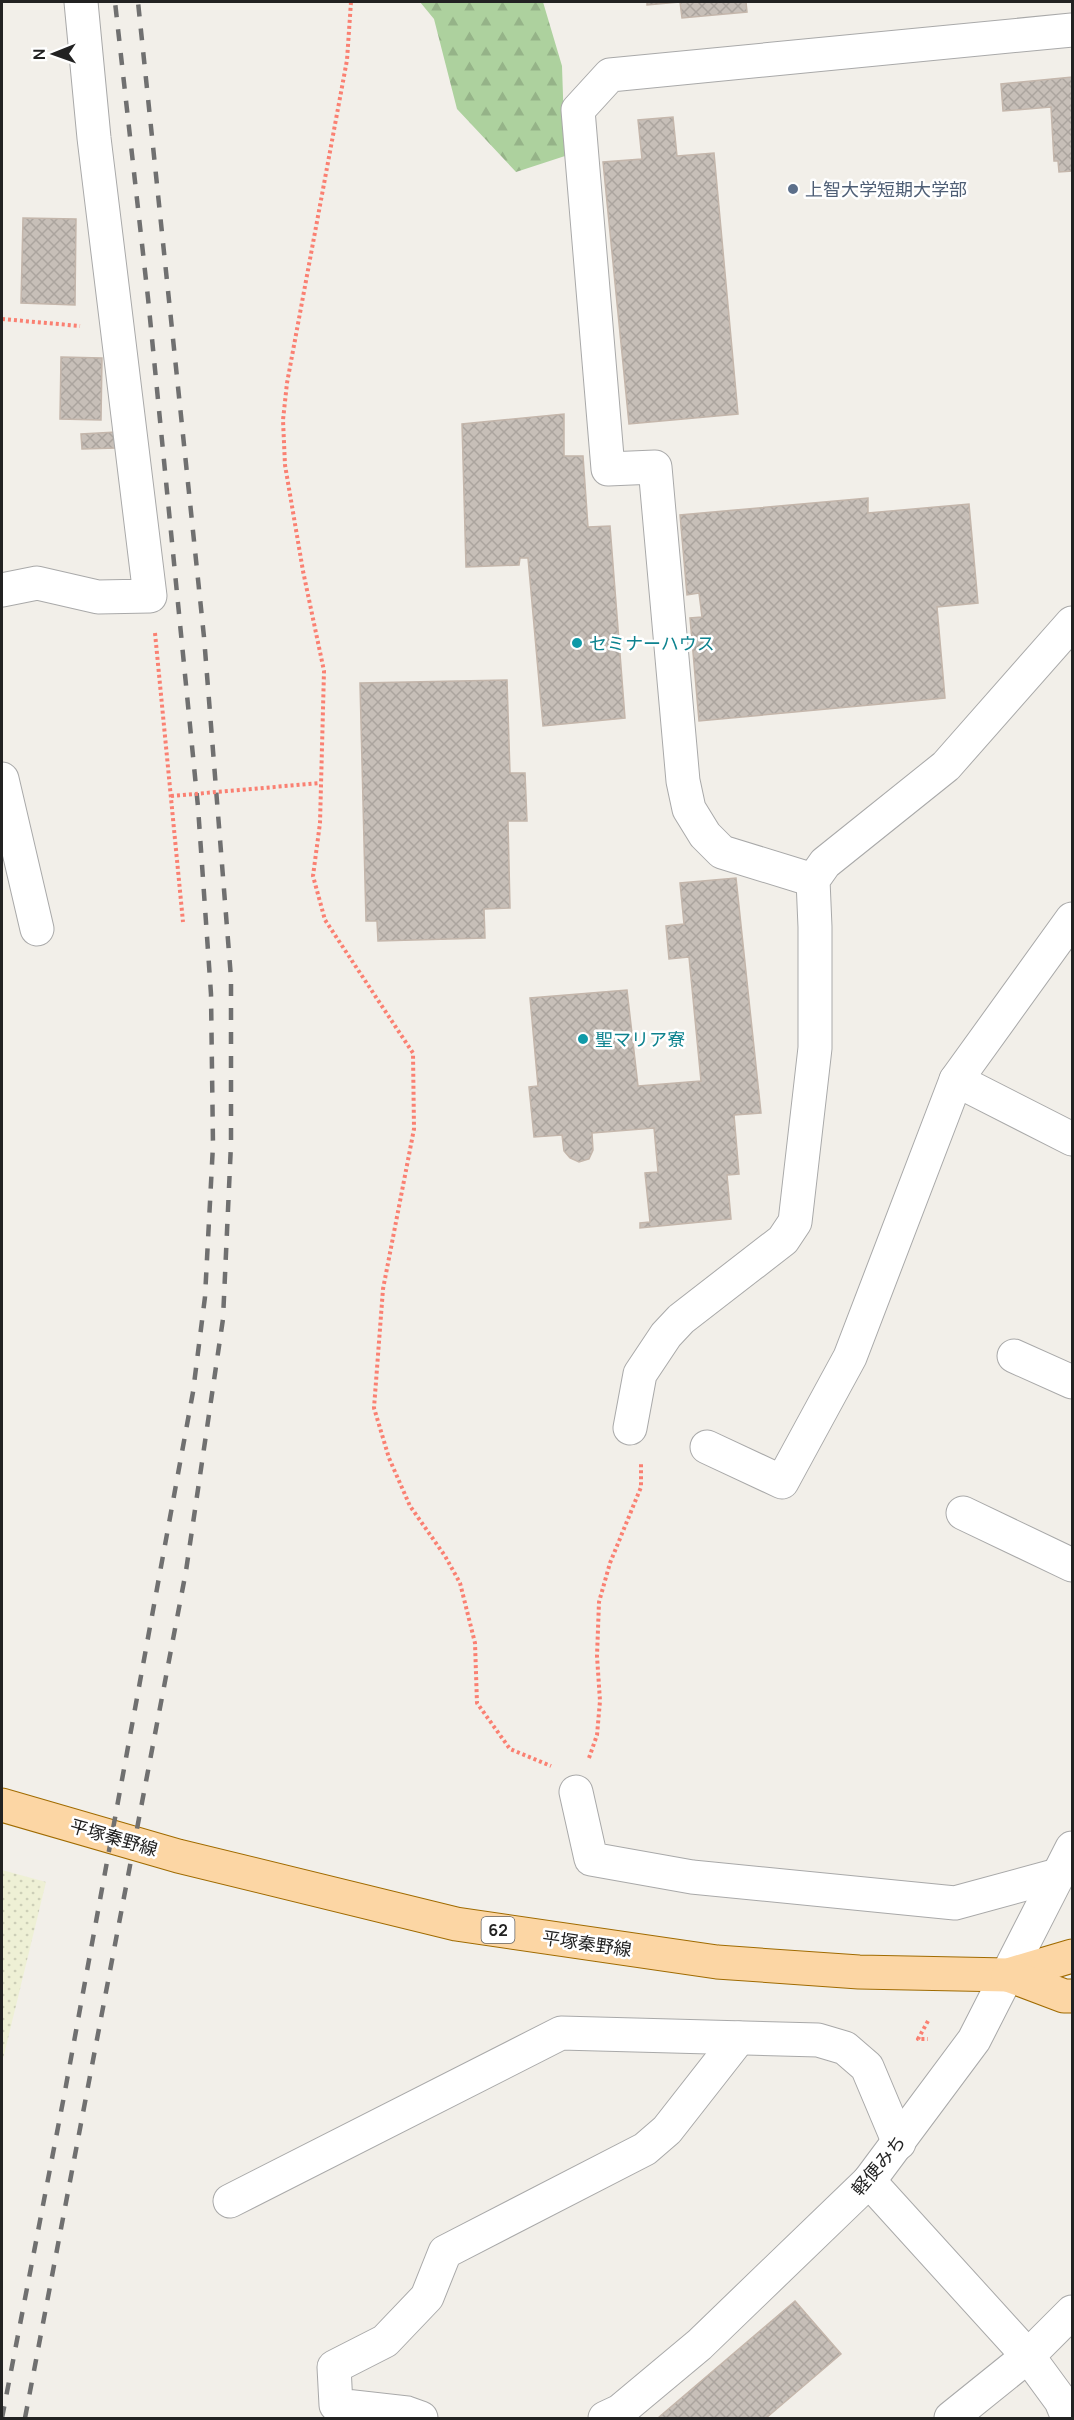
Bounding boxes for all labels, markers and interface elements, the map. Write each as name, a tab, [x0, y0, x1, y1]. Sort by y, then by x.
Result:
north arrow	[24, 24, 84, 84]
text: N	[28, 48, 50, 60]
place label: 上智大学短期大学部	[805, 177, 967, 201]
marker: 上智大学短期大学部	[786, 182, 800, 196]
place label: セミナーハウス	[589, 631, 715, 655]
marker: セミナーハウス	[570, 636, 584, 650]
place label: 聖マリア寮	[595, 1027, 685, 1051]
marker: 聖マリア寮	[576, 1032, 590, 1046]
street label: 平塚秦野線	[67, 1813, 161, 1861]
road number: 62	[482, 1917, 514, 1943]
street label: 平塚秦野線	[541, 1925, 633, 1961]
street label: 軽便みち	[846, 2130, 910, 2200]

